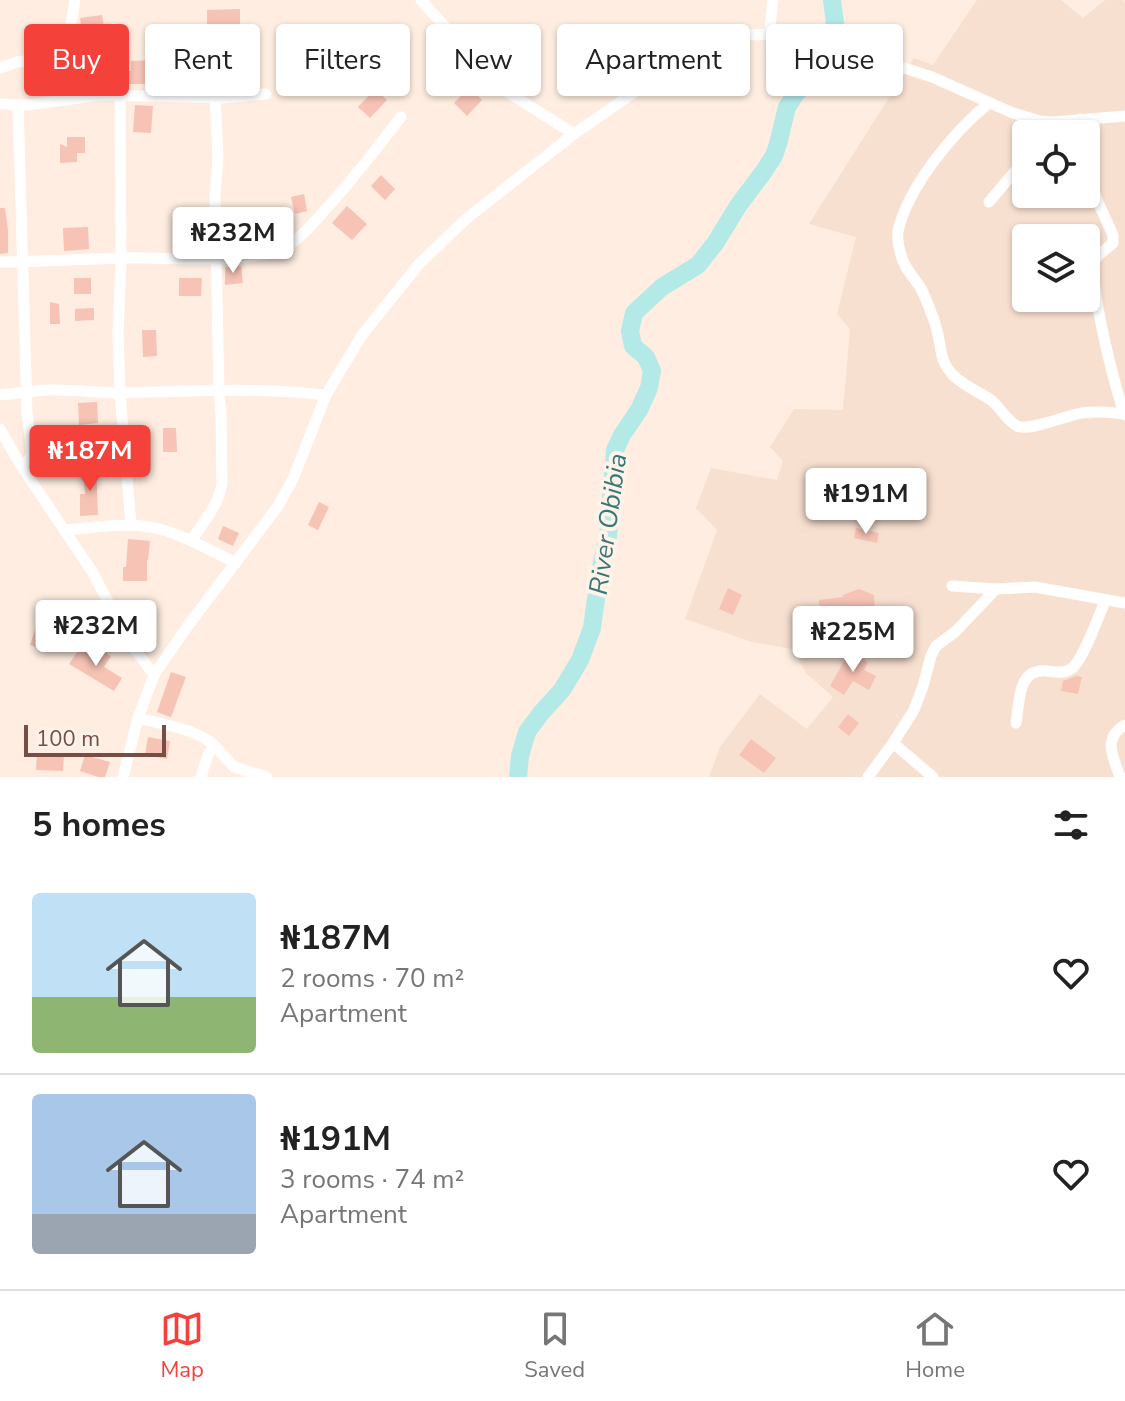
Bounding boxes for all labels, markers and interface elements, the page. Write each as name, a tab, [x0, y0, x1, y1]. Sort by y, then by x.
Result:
chip: Buy	[24, 24, 129, 96]
chip: Rent	[145, 24, 260, 96]
chip: Filters	[276, 24, 410, 96]
chip: New	[426, 24, 541, 96]
chip: Apartment	[557, 24, 750, 96]
chip: House	[766, 24, 903, 96]
map controls	[1012, 120, 1100, 312]
button: locate	[1012, 120, 1100, 208]
pin: ₦232M	[177, 207, 289, 275]
text: ₦232M	[191, 215, 275, 250]
button: layers	[1012, 224, 1100, 312]
pin: ₦187M	[34, 425, 146, 493]
text: ₦187M	[48, 433, 132, 468]
water label: River Obibia	[581, 451, 635, 597]
pin: ₦191M	[810, 468, 922, 536]
text: ₦191M	[824, 476, 908, 511]
pin: ₦232M	[40, 600, 152, 668]
pin: ₦225M	[797, 606, 909, 674]
text: ₦232M	[54, 608, 138, 643]
text: ₦225M	[811, 614, 895, 649]
scale bar	[24, 721, 166, 757]
text: 100 m	[36, 724, 100, 754]
text: 5 homes	[32, 802, 166, 848]
icon: filters	[1049, 803, 1093, 847]
text: ₦187M	[280, 915, 391, 961]
icon: home	[96, 925, 192, 1021]
icon: heart	[1049, 951, 1093, 995]
text: 2 rooms · 70 m²	[280, 961, 464, 996]
text: Apartment	[280, 996, 407, 1031]
text: ₦191M	[280, 1116, 391, 1162]
icon: home	[96, 1126, 192, 1222]
icon: heart	[1049, 1152, 1093, 1196]
text: 3 rooms · 74 m²	[280, 1162, 464, 1197]
text: Apartment	[280, 1197, 407, 1232]
tab: Map	[160, 1307, 204, 1385]
tab: Saved	[524, 1307, 585, 1385]
tab: Home	[905, 1307, 965, 1385]

